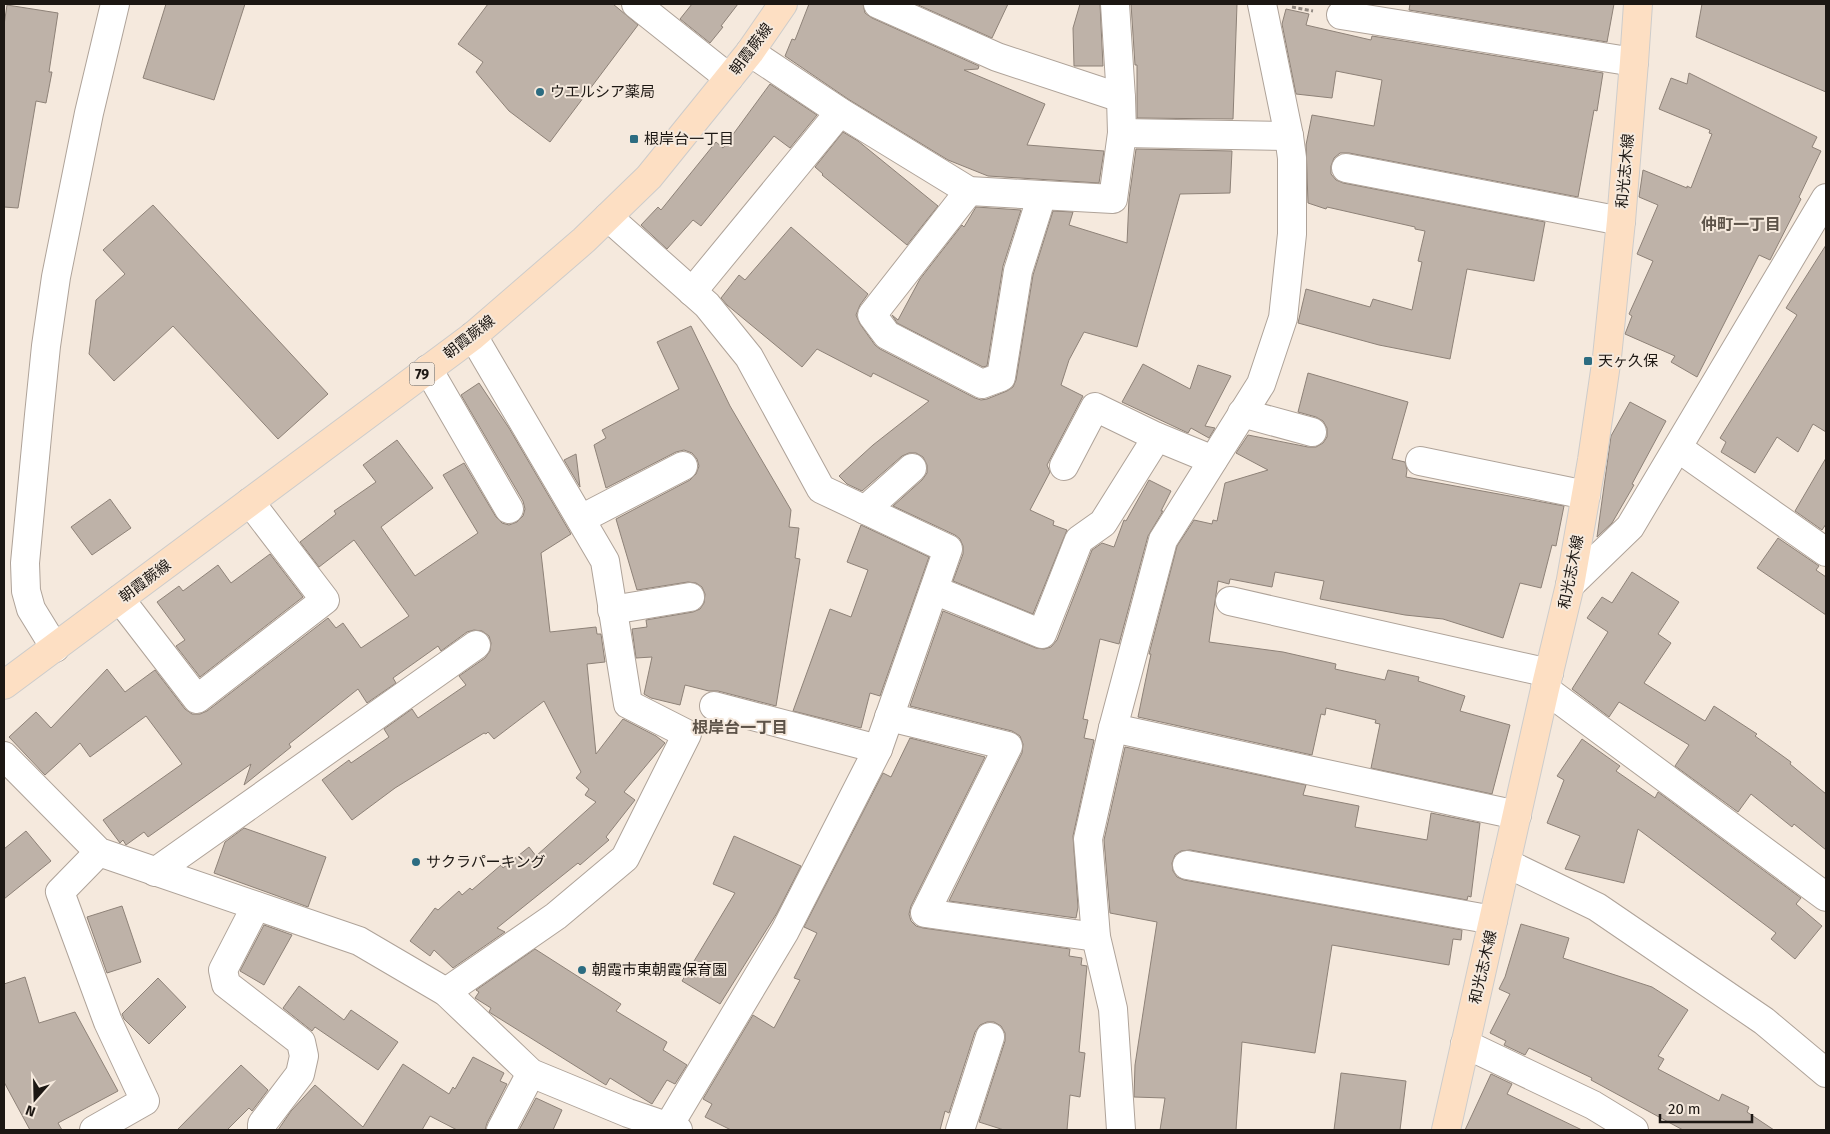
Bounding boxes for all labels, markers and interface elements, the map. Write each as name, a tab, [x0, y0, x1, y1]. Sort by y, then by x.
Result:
street label: 朝霞蕨線	[726, 20, 776, 78]
place label: ウエルシア薬局	[550, 83, 655, 101]
marker: ウエルシア薬局	[534, 86, 546, 98]
place label: 根岸台一丁目	[644, 130, 734, 148]
marker: 根岸台一丁目	[628, 133, 640, 145]
street label: 和光志木線	[1613, 133, 1637, 209]
district label: 仲町一丁目	[1701, 215, 1781, 234]
street label: 朝霞蕨線	[440, 311, 498, 363]
place label: 天ヶ久保	[1598, 352, 1658, 370]
marker: 天ヶ久保	[1582, 355, 1594, 367]
road number: 79	[410, 362, 434, 386]
street label: 和光志木線	[1555, 533, 1587, 611]
street label: 朝霞蕨線	[116, 556, 174, 606]
district label: 根岸台一丁目	[692, 718, 788, 737]
place label: サクラパーキング	[426, 853, 545, 871]
marker: サクラパーキング	[410, 856, 422, 868]
street label: 和光志木線	[1466, 928, 1500, 1006]
place label: 朝霞市東朝霞保育園	[592, 961, 727, 979]
marker: 朝霞市東朝霞保育園	[576, 964, 588, 976]
north arrow	[10, 1074, 60, 1124]
scale bar	[1660, 1092, 1752, 1124]
text: 20 m	[1668, 1100, 1701, 1118]
text: N	[23, 1101, 38, 1120]

